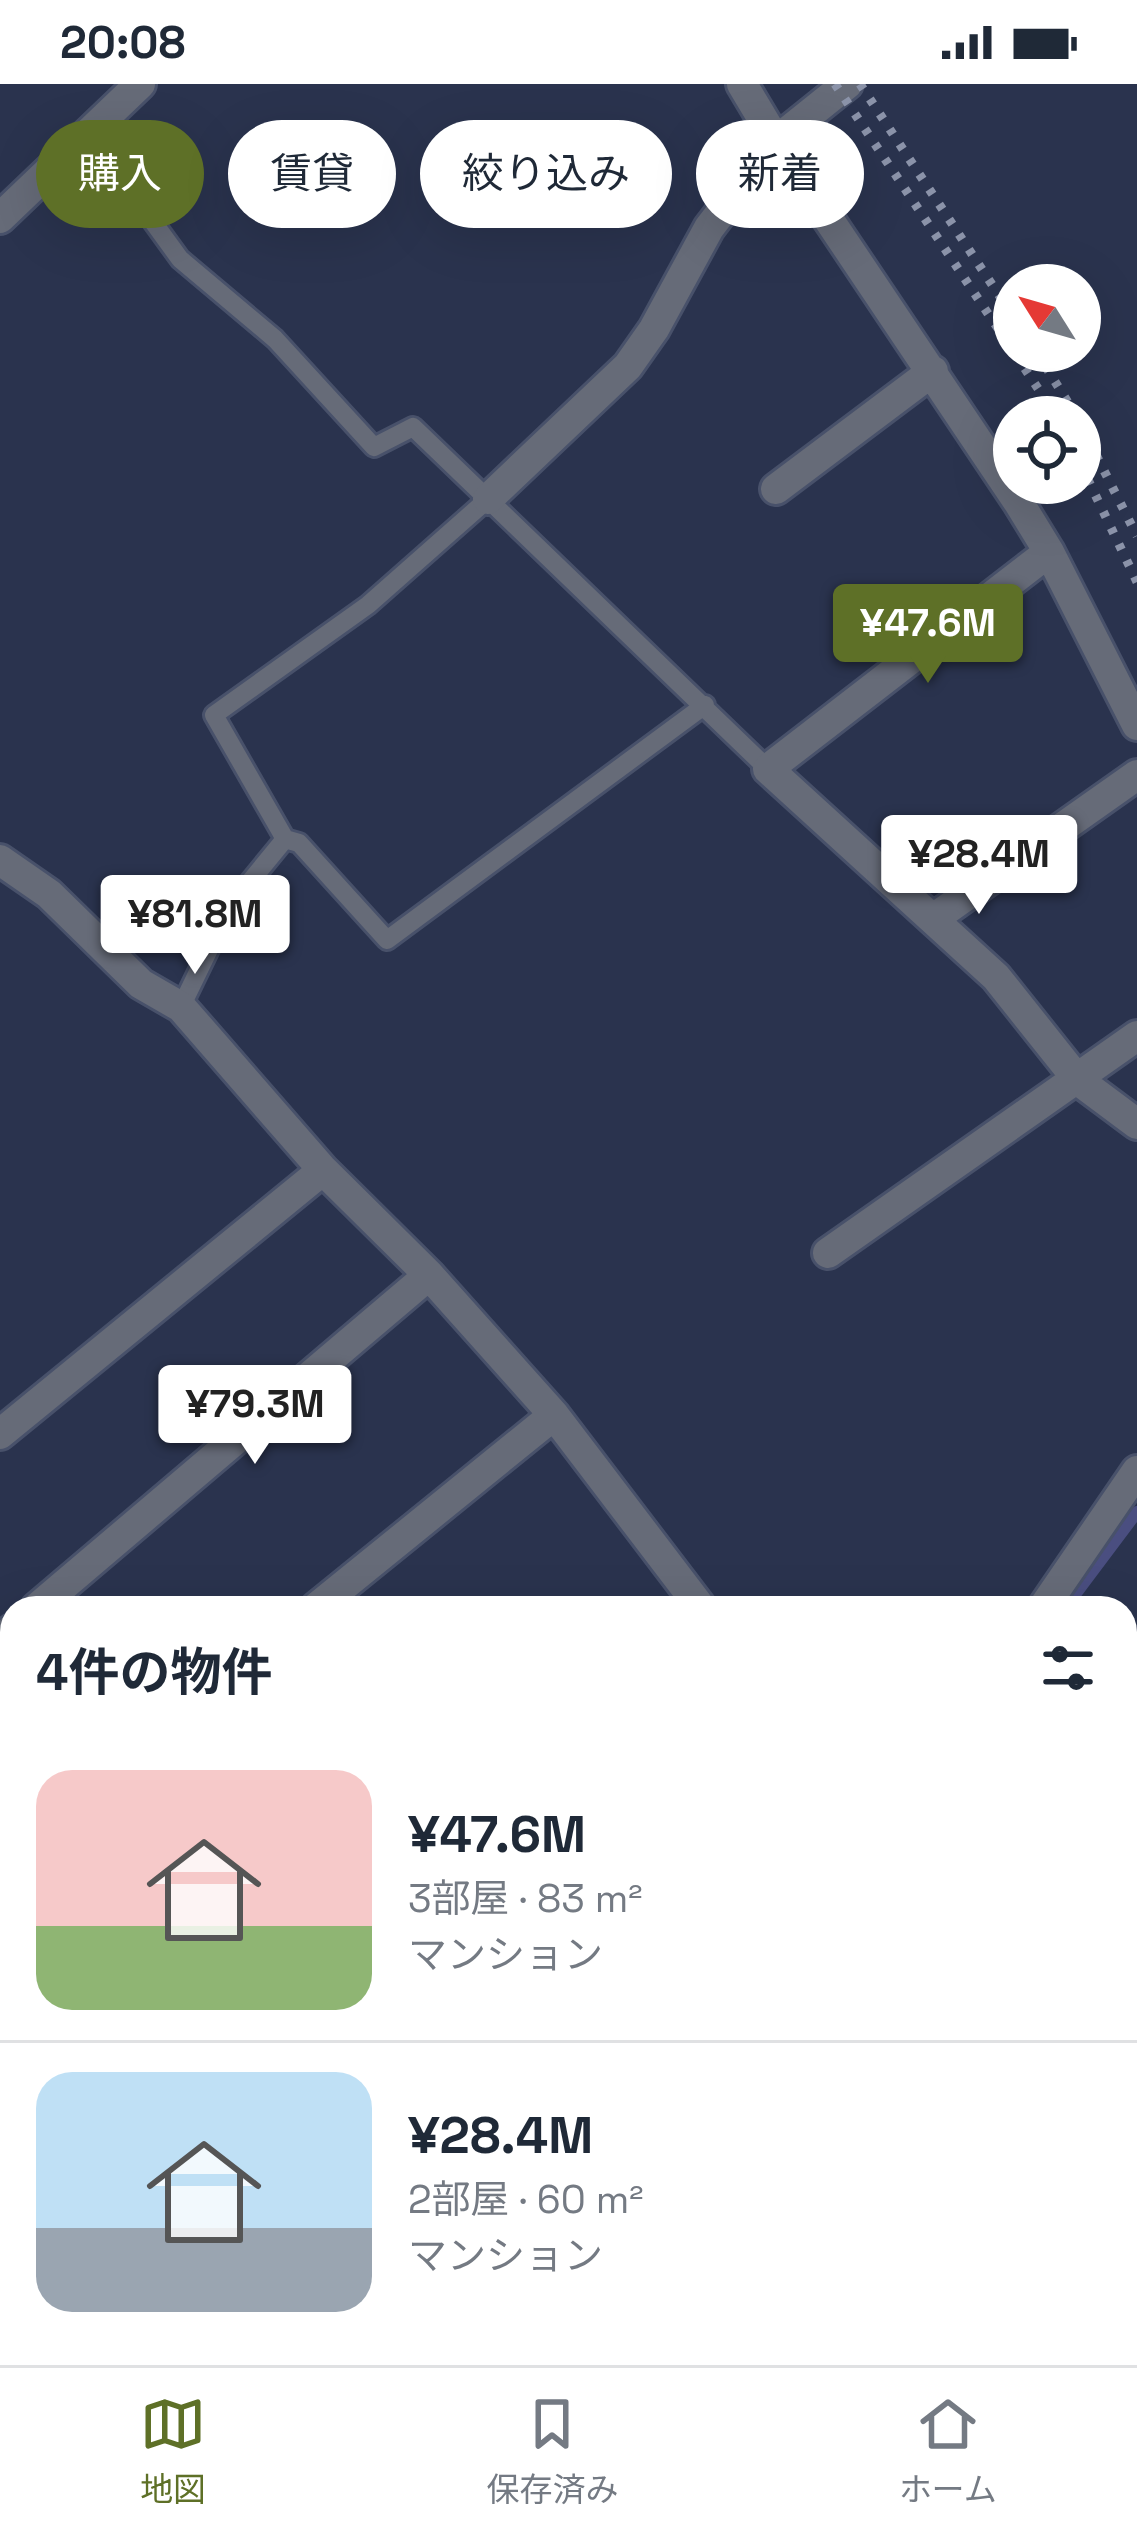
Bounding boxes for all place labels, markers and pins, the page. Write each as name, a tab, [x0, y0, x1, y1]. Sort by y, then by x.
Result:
pin: ¥47.6M	[830, 584, 1026, 686]
pin: ¥28.4M	[881, 815, 1077, 917]
pin: ¥81.8M	[97, 875, 293, 977]
pin: ¥79.3M	[157, 1365, 353, 1467]

